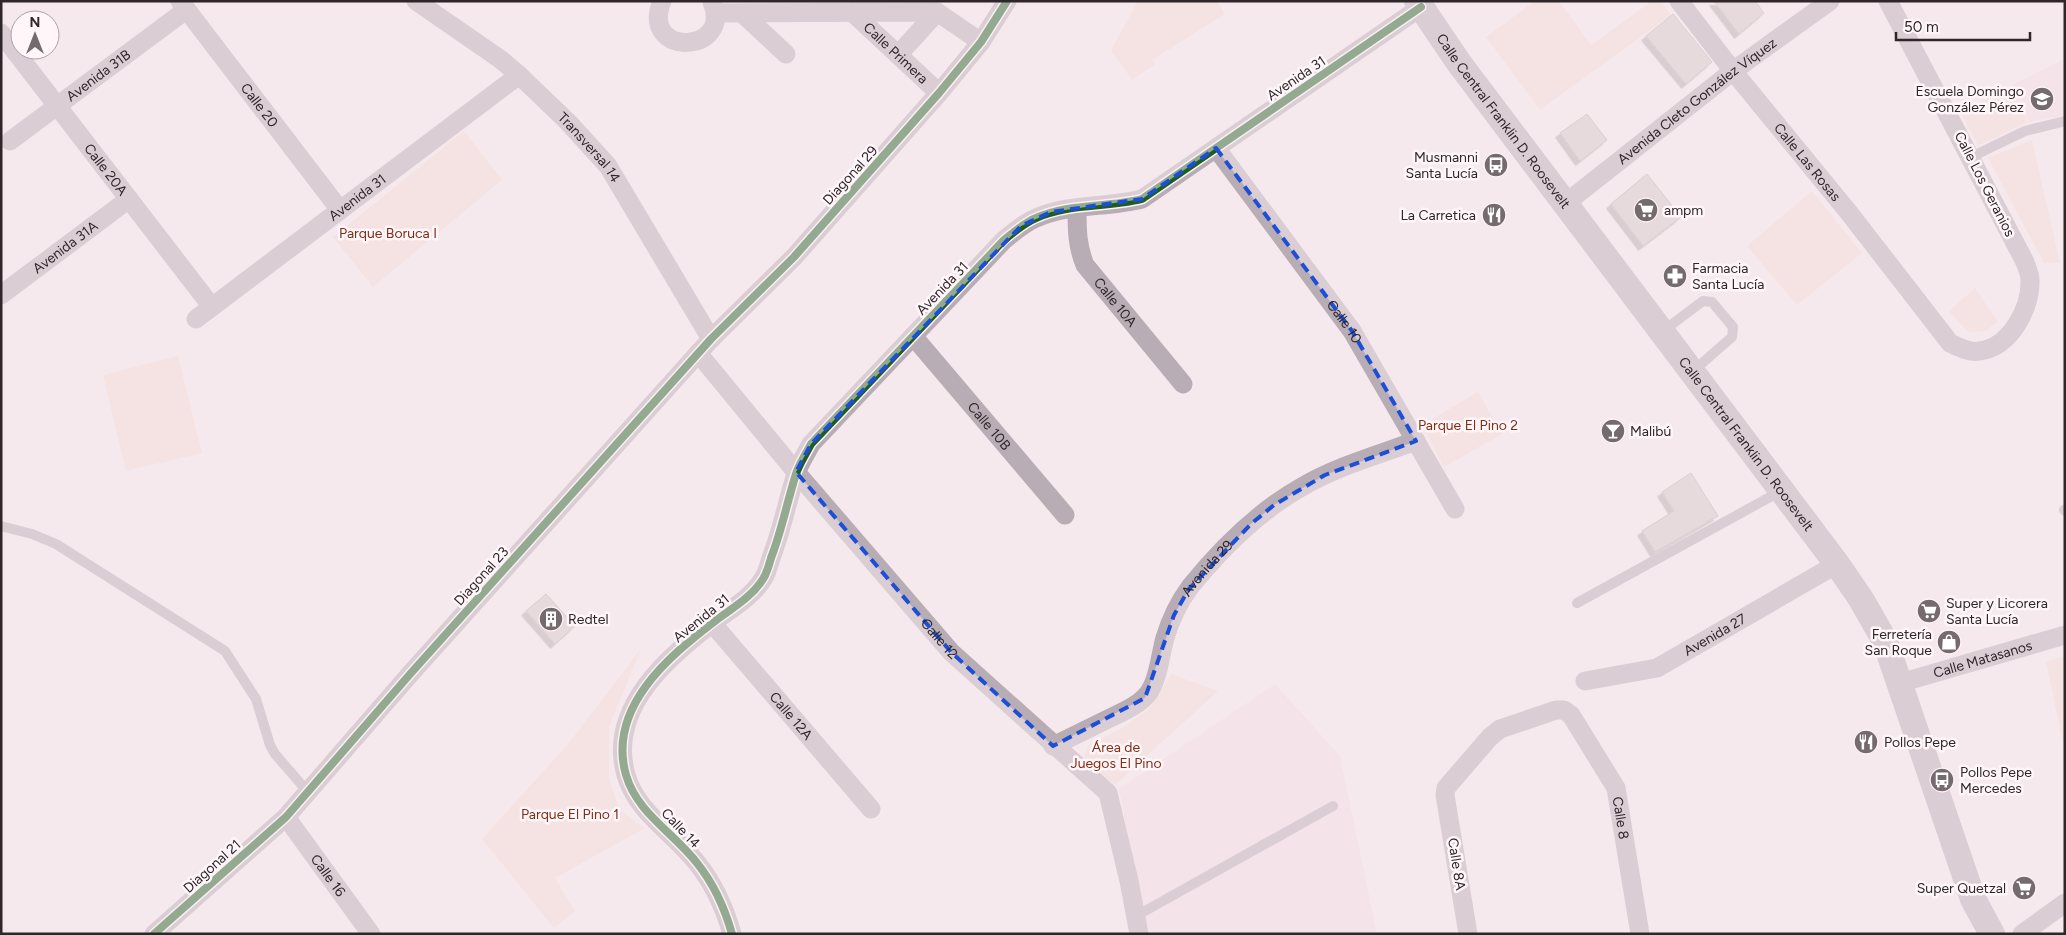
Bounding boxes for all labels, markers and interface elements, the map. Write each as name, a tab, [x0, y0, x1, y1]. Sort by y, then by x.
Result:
north arrow	[10, 10, 60, 60]
scale bar	[1896, 10, 2030, 42]
text: N	[30, 14, 40, 31]
text: 50 m	[1904, 18, 1939, 36]
street label: Calle Primera	[860, 19, 931, 87]
street label: Calle Central Franklin D. Roosevelt	[1433, 31, 1574, 212]
street label: Avenida Cleto González Víquez	[1614, 34, 1780, 168]
street label: Avenida 31B	[63, 46, 134, 105]
street label: Avenida 31	[1264, 53, 1329, 104]
street label: Calle 20	[237, 80, 282, 131]
place label: Escuela Domingo González Pérez	[1915, 83, 2024, 116]
school or university icon: Escuela Domingo González Pérez	[2029, 86, 2055, 112]
street label: Transversal 14	[554, 109, 624, 186]
street label: Calle Las Rosas	[1770, 120, 1844, 205]
street label: Calle Los Geranios	[1951, 129, 2018, 240]
street label: Calle 20A	[80, 140, 131, 199]
street label: Diagonal 29	[819, 142, 881, 208]
place label: Musmanni Santa Lucía	[1406, 149, 1478, 182]
bus stop icon: Musmanni Santa Lucía	[1483, 152, 1509, 178]
street label: Avenida 31	[325, 171, 390, 225]
supermarket icon: ampm	[1633, 197, 1659, 223]
restaurant icon: La Carretica	[1481, 202, 1507, 228]
place label: ampm	[1664, 202, 1703, 219]
place label: La Carretica	[1401, 207, 1476, 224]
street label: Avenida 31A	[29, 217, 102, 277]
park label: Parque Boruca I	[339, 225, 437, 242]
street label: Avenida 31	[913, 258, 972, 318]
place label: Farmacia Santa Lucía	[1692, 260, 1764, 293]
pharmacy icon: Farmacia Santa Lucía	[1662, 263, 1688, 289]
street label: Calle 10A	[1090, 274, 1141, 331]
street label: Calle 10	[1323, 297, 1365, 346]
street label: Calle Central Franklin D. Roosevelt	[1675, 354, 1817, 535]
street label: Calle 10B	[964, 399, 1014, 454]
park label: Parque El Pino 2	[1418, 417, 1518, 434]
bar icon: Malibú	[1600, 418, 1626, 444]
place label: Malibú	[1630, 423, 1671, 440]
street label: Avenida 29	[1178, 537, 1237, 600]
street label: Diagonal 23	[451, 543, 512, 609]
street label: Avenida 31	[670, 591, 733, 646]
place label: Super y Licorera Santa Lucía	[1946, 595, 2048, 628]
supermarket icon: Super y Licorera Santa Lucía	[1916, 598, 1942, 624]
building icon: Redtel	[538, 606, 564, 632]
street label: Avenida 27	[1681, 610, 1750, 660]
place label: Redtel	[568, 611, 609, 628]
street label: Calle 12	[917, 615, 961, 663]
place label: Ferretería San Roque	[1865, 626, 1932, 659]
shop icon: Ferretería San Roque	[1936, 629, 1962, 655]
street label: Calle Matasanos	[1931, 637, 2034, 682]
street label: Calle 12A	[766, 689, 816, 744]
restaurant icon: Pollos Pepe	[1853, 729, 1879, 755]
place label: Pollos Pepe	[1884, 734, 1956, 751]
park label: Área de Juegos El Pino	[1070, 739, 1162, 772]
place label: Pollos Pepe Mercedes	[1960, 764, 2032, 797]
bus stop icon: Pollos Pepe Mercedes	[1929, 767, 1955, 793]
street label: Calle 8	[1609, 795, 1632, 841]
street label: Calle 14	[658, 805, 704, 852]
park label: Parque El Pino 1	[521, 806, 619, 823]
street label: Diagonal 21	[180, 836, 245, 897]
street label: Calle 8A	[1444, 837, 1469, 892]
street label: Calle 16	[307, 851, 349, 900]
supermarket icon: Super Quetzal	[2011, 875, 2037, 901]
place label: Super Quetzal	[1917, 880, 2006, 897]

